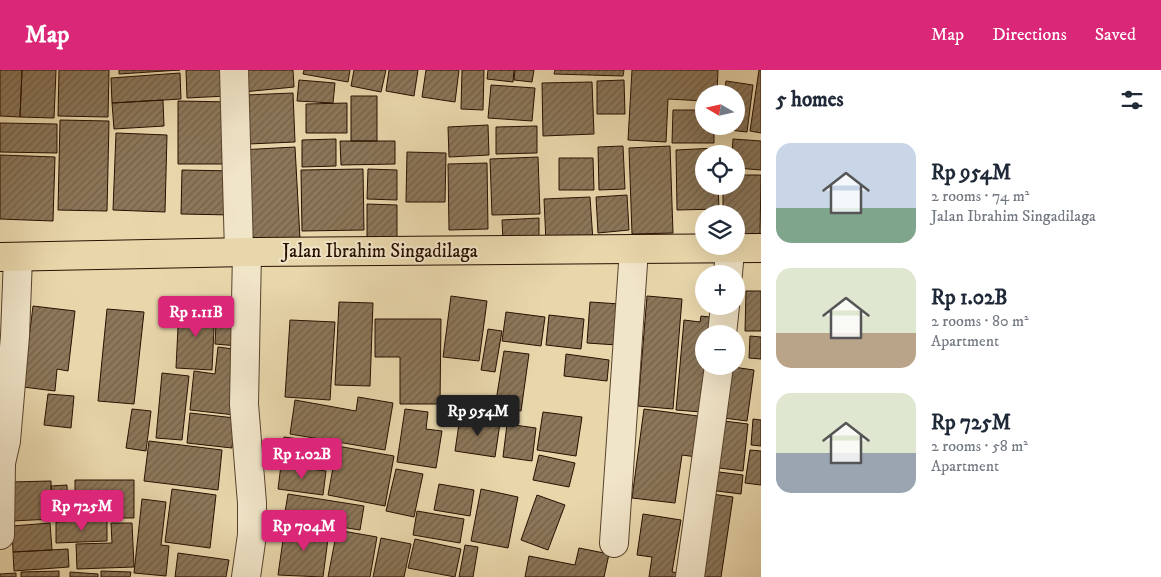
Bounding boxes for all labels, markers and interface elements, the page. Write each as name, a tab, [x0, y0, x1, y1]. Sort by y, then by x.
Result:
text: Map	[25, 20, 69, 50]
text: Map	[931, 24, 964, 46]
text: Directions	[992, 24, 1067, 46]
text: Saved	[1095, 24, 1136, 46]
north arrow	[695, 85, 745, 135]
map controls	[695, 85, 745, 375]
icon: filters	[1118, 86, 1146, 114]
text: 5 homes	[776, 87, 844, 113]
button: locate	[695, 145, 745, 195]
text: Rp 954M	[931, 160, 1011, 186]
icon: home	[816, 163, 876, 223]
text: 2 rooms · 74 m²	[931, 186, 1029, 206]
button: layers	[695, 205, 745, 255]
text: Jalan Ibrahim Singadilaga	[931, 206, 1096, 226]
street label: Jalan Ibrahim Singadilaga	[280, 240, 478, 263]
button: +	[695, 265, 745, 315]
text: Rp 1.02B	[931, 285, 1008, 311]
icon: home	[816, 288, 876, 348]
pin: Rp 1.11B	[144, 296, 248, 338]
text: Rp 1.11B	[169, 302, 223, 322]
text: 2 rooms · 80 m²	[931, 311, 1029, 331]
button: −	[695, 325, 745, 375]
text: Apartment	[931, 331, 999, 351]
pin: Rp 954M	[432, 394, 524, 437]
text: Rp 954M	[447, 401, 509, 421]
text: Rp 725M	[931, 410, 1011, 436]
icon: home	[816, 413, 876, 473]
text: 2 rooms · 58 m²	[931, 436, 1028, 456]
pin: Rp 1.02B	[250, 438, 354, 480]
text: Rp 1.02B	[273, 444, 331, 464]
text: Apartment	[931, 456, 999, 476]
pin: Rp 725M	[36, 490, 128, 532]
text: Rp 725M	[52, 496, 112, 516]
pin: Rp 704M	[258, 510, 350, 552]
text: Rp 704M	[273, 516, 335, 536]

